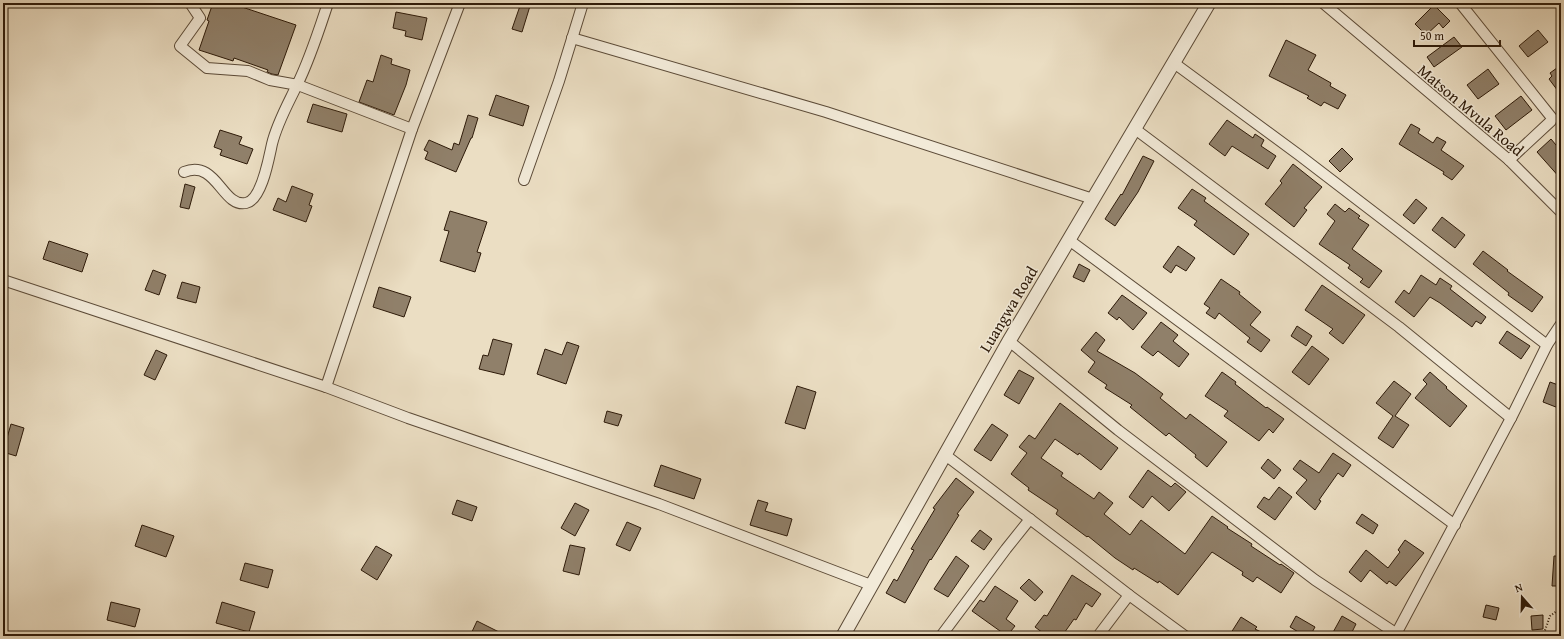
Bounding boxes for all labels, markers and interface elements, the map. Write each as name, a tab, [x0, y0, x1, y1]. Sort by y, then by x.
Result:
scale bar	[1414, 22, 1500, 48]
text: 50 m	[1420, 27, 1444, 44]
street label: Matson Mvula Road	[1413, 58, 1530, 162]
street label: Luangwa Road	[973, 261, 1043, 357]
north arrow	[1502, 577, 1542, 617]
text: N	[1512, 579, 1525, 596]

